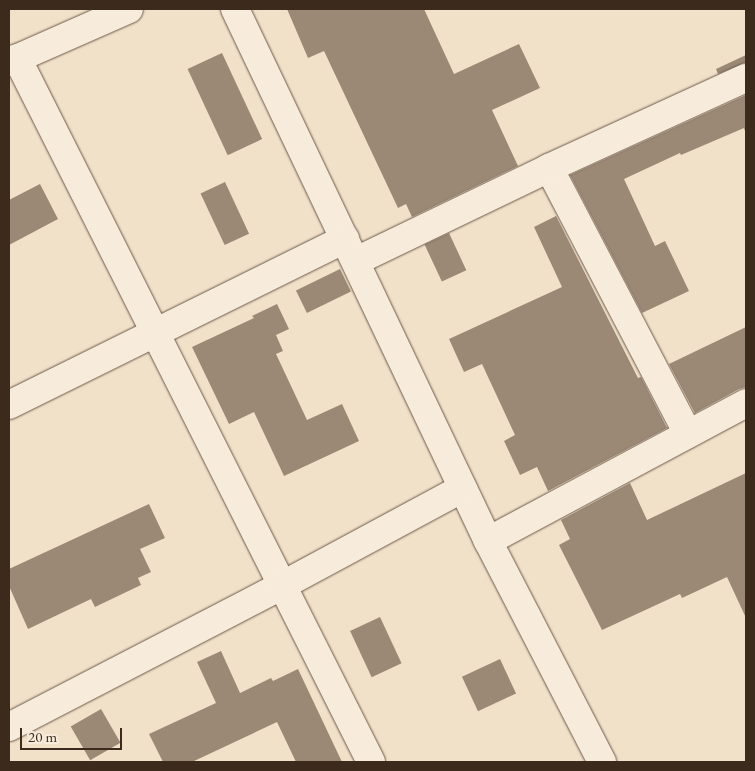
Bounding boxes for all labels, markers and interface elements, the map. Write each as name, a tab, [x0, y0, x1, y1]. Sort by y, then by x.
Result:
scale bar	[22, 718, 125, 750]
text: 20 m	[28, 727, 57, 746]

